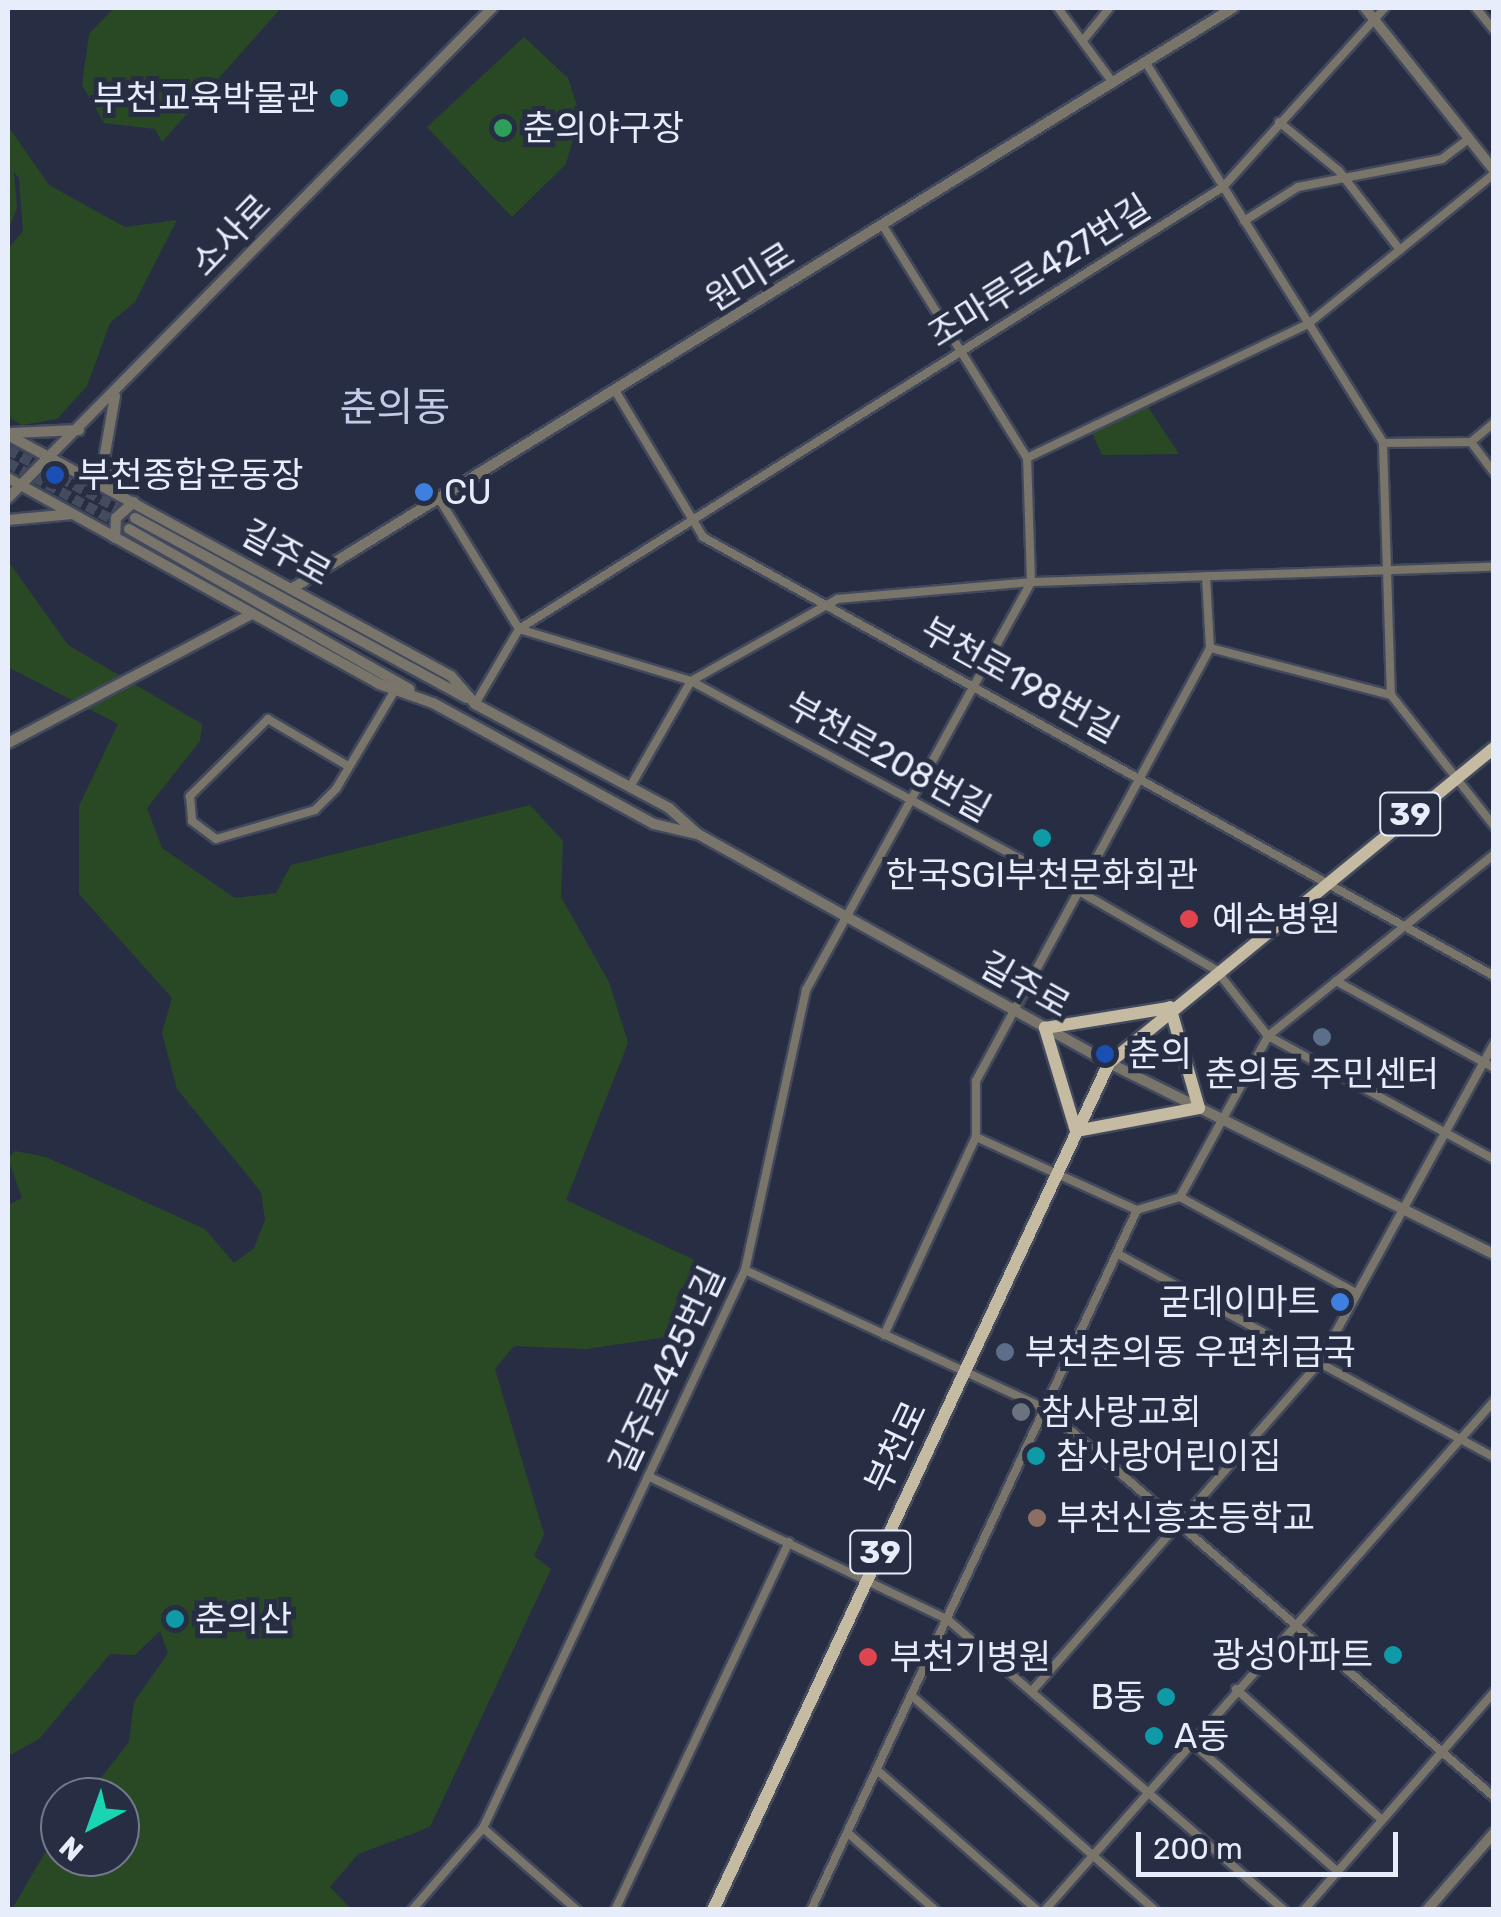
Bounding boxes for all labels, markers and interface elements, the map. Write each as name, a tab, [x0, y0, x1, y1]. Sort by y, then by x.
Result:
place label: 부천교육박물관	[94, 77, 319, 119]
marker: 부천교육박물관	[328, 87, 350, 109]
place label: 춘의야구장	[523, 107, 684, 149]
marker: 춘의야구장	[492, 117, 514, 139]
street label: 소사로	[182, 186, 280, 284]
street label: 조마루로427번길	[920, 186, 1158, 356]
street label: 원미로	[698, 234, 802, 320]
district label: 춘의동	[340, 384, 450, 432]
place label: 부천종합운동장	[78, 454, 303, 496]
marker: 부천종합운동장	[42, 462, 68, 488]
place label: CU	[444, 471, 492, 513]
marker: CU	[413, 481, 435, 503]
street label: 길주로	[234, 511, 338, 595]
street label: 부천로198번길	[914, 609, 1126, 751]
street label: 부천로208번길	[780, 684, 998, 830]
road number: 39	[1378, 787, 1442, 841]
marker: 한국SGI부천문화회관	[1031, 827, 1053, 849]
place label: 한국SGI부천문화회관	[886, 854, 1198, 896]
place label: 예손병원	[1212, 898, 1341, 940]
marker: 예손병원	[1176, 906, 1202, 932]
street label: 길주로	[973, 943, 1077, 1027]
marker: 춘의동 주민센터	[1311, 1026, 1333, 1048]
place label: 춘의	[1128, 1033, 1192, 1075]
marker: 춘의	[1092, 1041, 1118, 1067]
place label: 춘의동 주민센터	[1205, 1053, 1439, 1095]
street label: 길주로425번길	[601, 1260, 733, 1480]
place label: 굳데이마트	[1159, 1281, 1320, 1323]
marker: 굳데이마트	[1329, 1291, 1351, 1313]
place label: 부천춘의동 우편취급국	[1025, 1331, 1356, 1373]
marker: 부천춘의동 우편취급국	[994, 1341, 1016, 1363]
place label: 참사랑교회	[1041, 1391, 1202, 1433]
street label: 부천로	[857, 1394, 935, 1500]
marker: 참사랑교회	[1010, 1401, 1032, 1423]
place label: 참사랑어린이집	[1056, 1435, 1281, 1477]
marker: 참사랑어린이집	[1025, 1445, 1047, 1467]
place label: 부천신흥초등학교	[1057, 1497, 1315, 1539]
marker: 부천신흥초등학교	[1026, 1507, 1048, 1529]
road number: 39	[848, 1525, 912, 1579]
place label: 춘의산	[195, 1598, 292, 1640]
marker: 춘의산	[164, 1608, 186, 1630]
place label: 광성아파트	[1212, 1634, 1373, 1676]
place label: 부천기병원	[890, 1636, 1051, 1678]
marker: 부천기병원	[855, 1644, 881, 1670]
marker: 광성아파트	[1382, 1644, 1404, 1666]
place label: B동	[1090, 1676, 1146, 1718]
marker: B동	[1155, 1686, 1177, 1708]
place label: A동	[1174, 1715, 1230, 1757]
marker: A동	[1143, 1725, 1165, 1747]
north arrow	[40, 1777, 140, 1877]
scale bar	[1141, 1812, 1404, 1874]
text: N	[53, 1829, 90, 1868]
text: 200 m	[1153, 1831, 1243, 1867]

